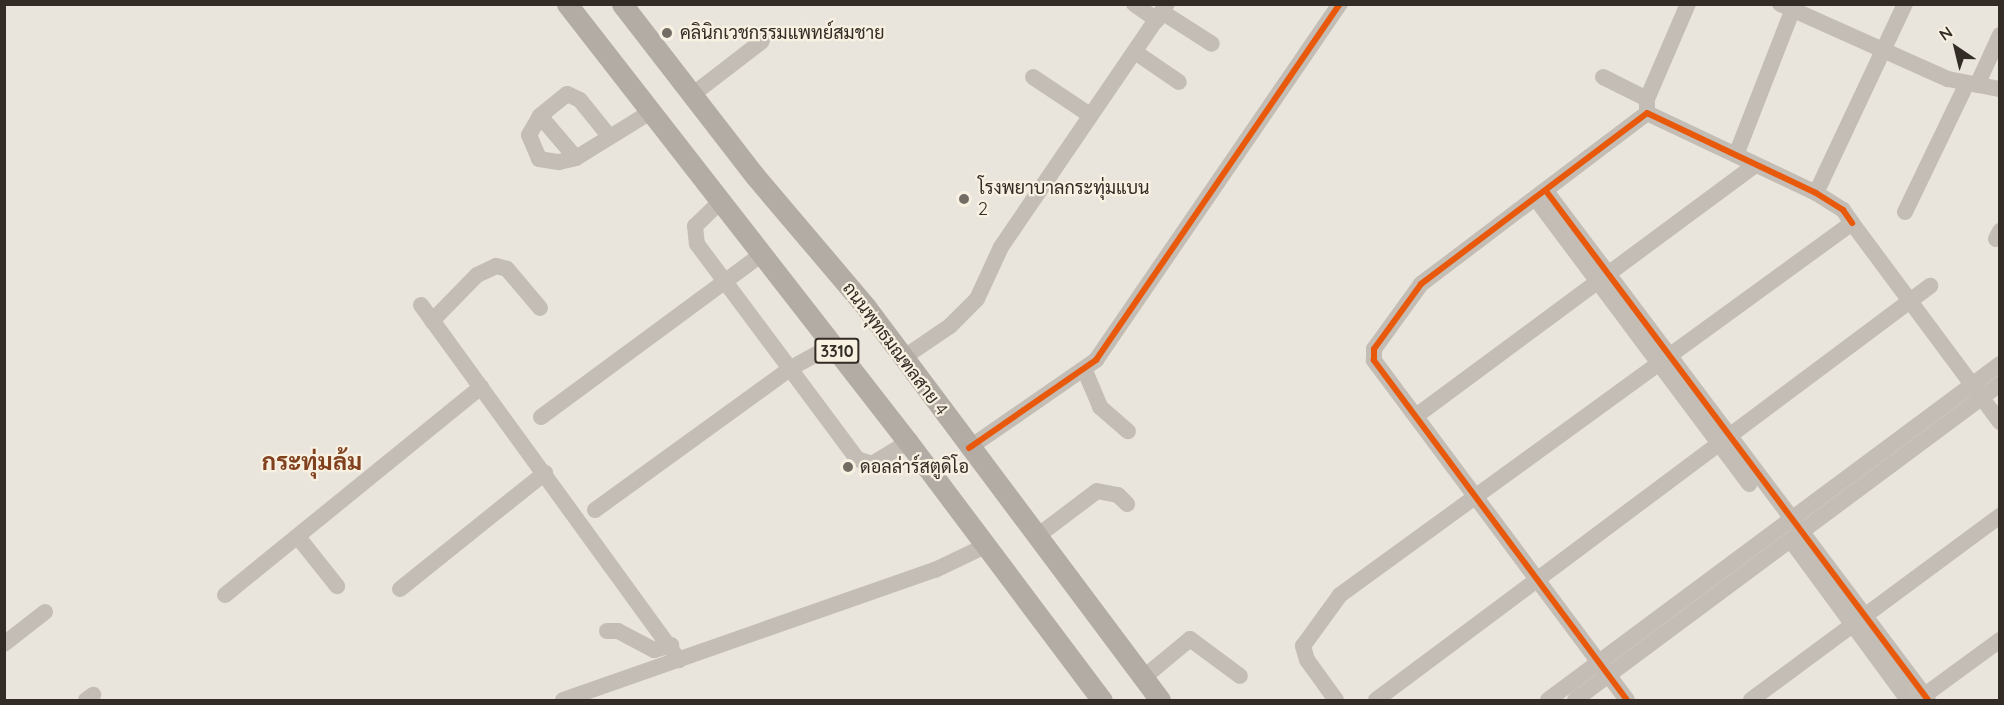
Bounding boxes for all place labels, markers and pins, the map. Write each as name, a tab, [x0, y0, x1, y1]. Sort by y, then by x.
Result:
place label: คลินิกเวชกรรมแพทย์สมชาย	[680, 22, 885, 44]
marker: คลินิกเวชกรรมแพทย์สมชาย	[658, 24, 676, 42]
place label: โรงพยาบาลกระทุ่มแบน 2	[978, 178, 1150, 220]
marker: โรงพยาบาลกระทุ่มแบน 2	[955, 190, 973, 208]
place label: ดอลล่าร์สตูดิโอ	[860, 456, 969, 478]
marker: ดอลล่าร์สตูดิโอ	[841, 460, 855, 474]

